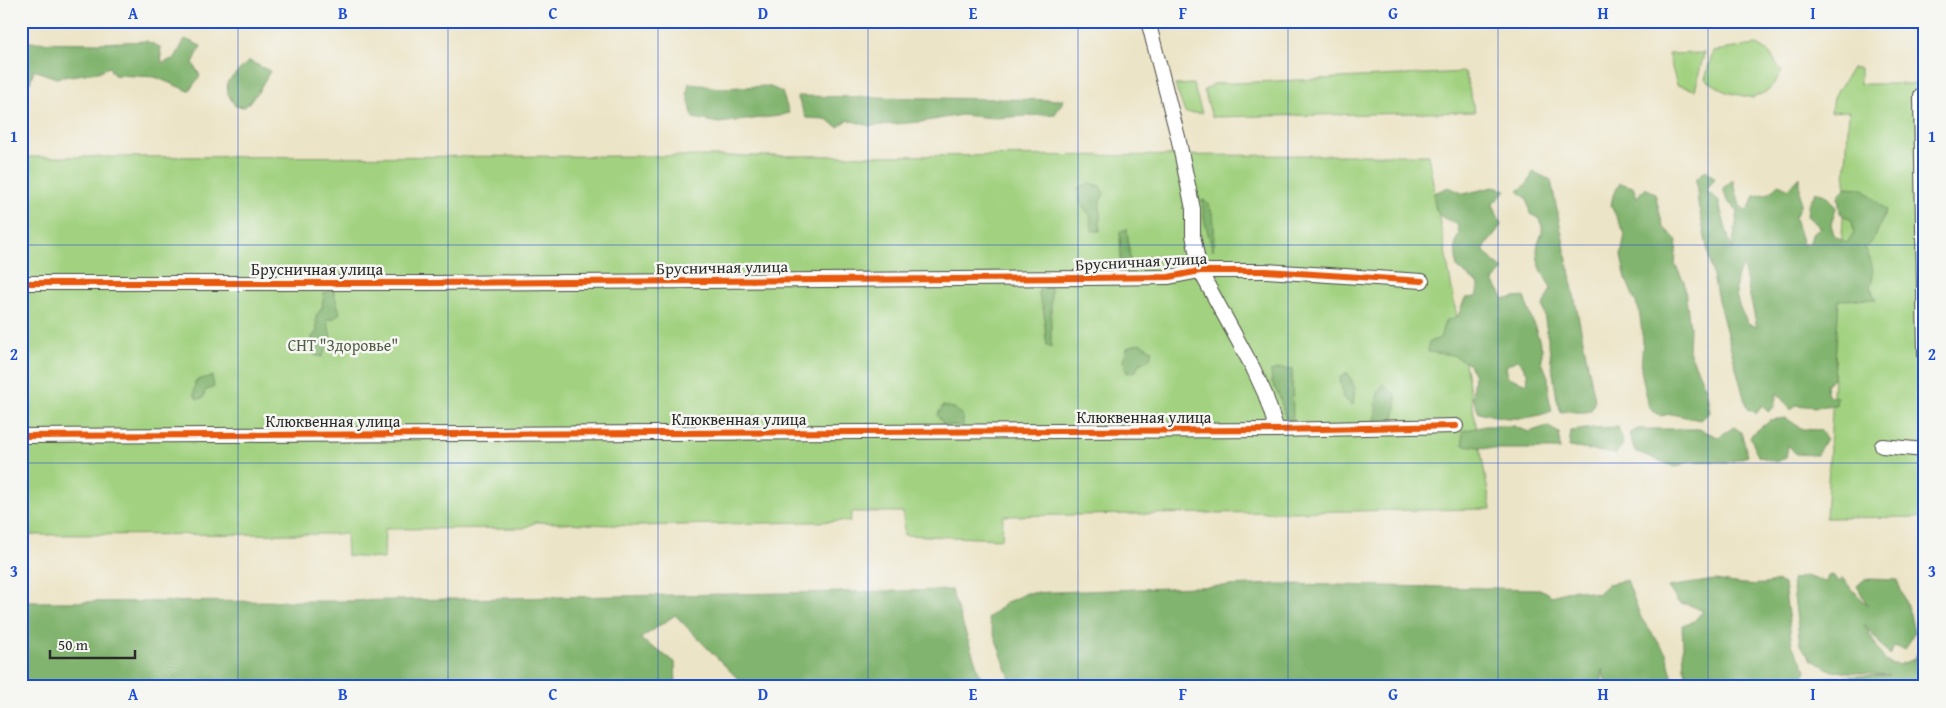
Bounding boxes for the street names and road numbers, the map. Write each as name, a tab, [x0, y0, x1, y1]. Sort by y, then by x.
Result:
street label: Брусничная улица	[1074, 246, 1208, 276]
street label: Брусничная улица	[656, 254, 789, 280]
street label: Брусничная улица	[251, 257, 383, 281]
street label: Клюквенная улица	[1077, 405, 1212, 429]
street label: Клюквенная улица	[672, 407, 807, 431]
street label: Клюквенная улица	[266, 409, 401, 433]

